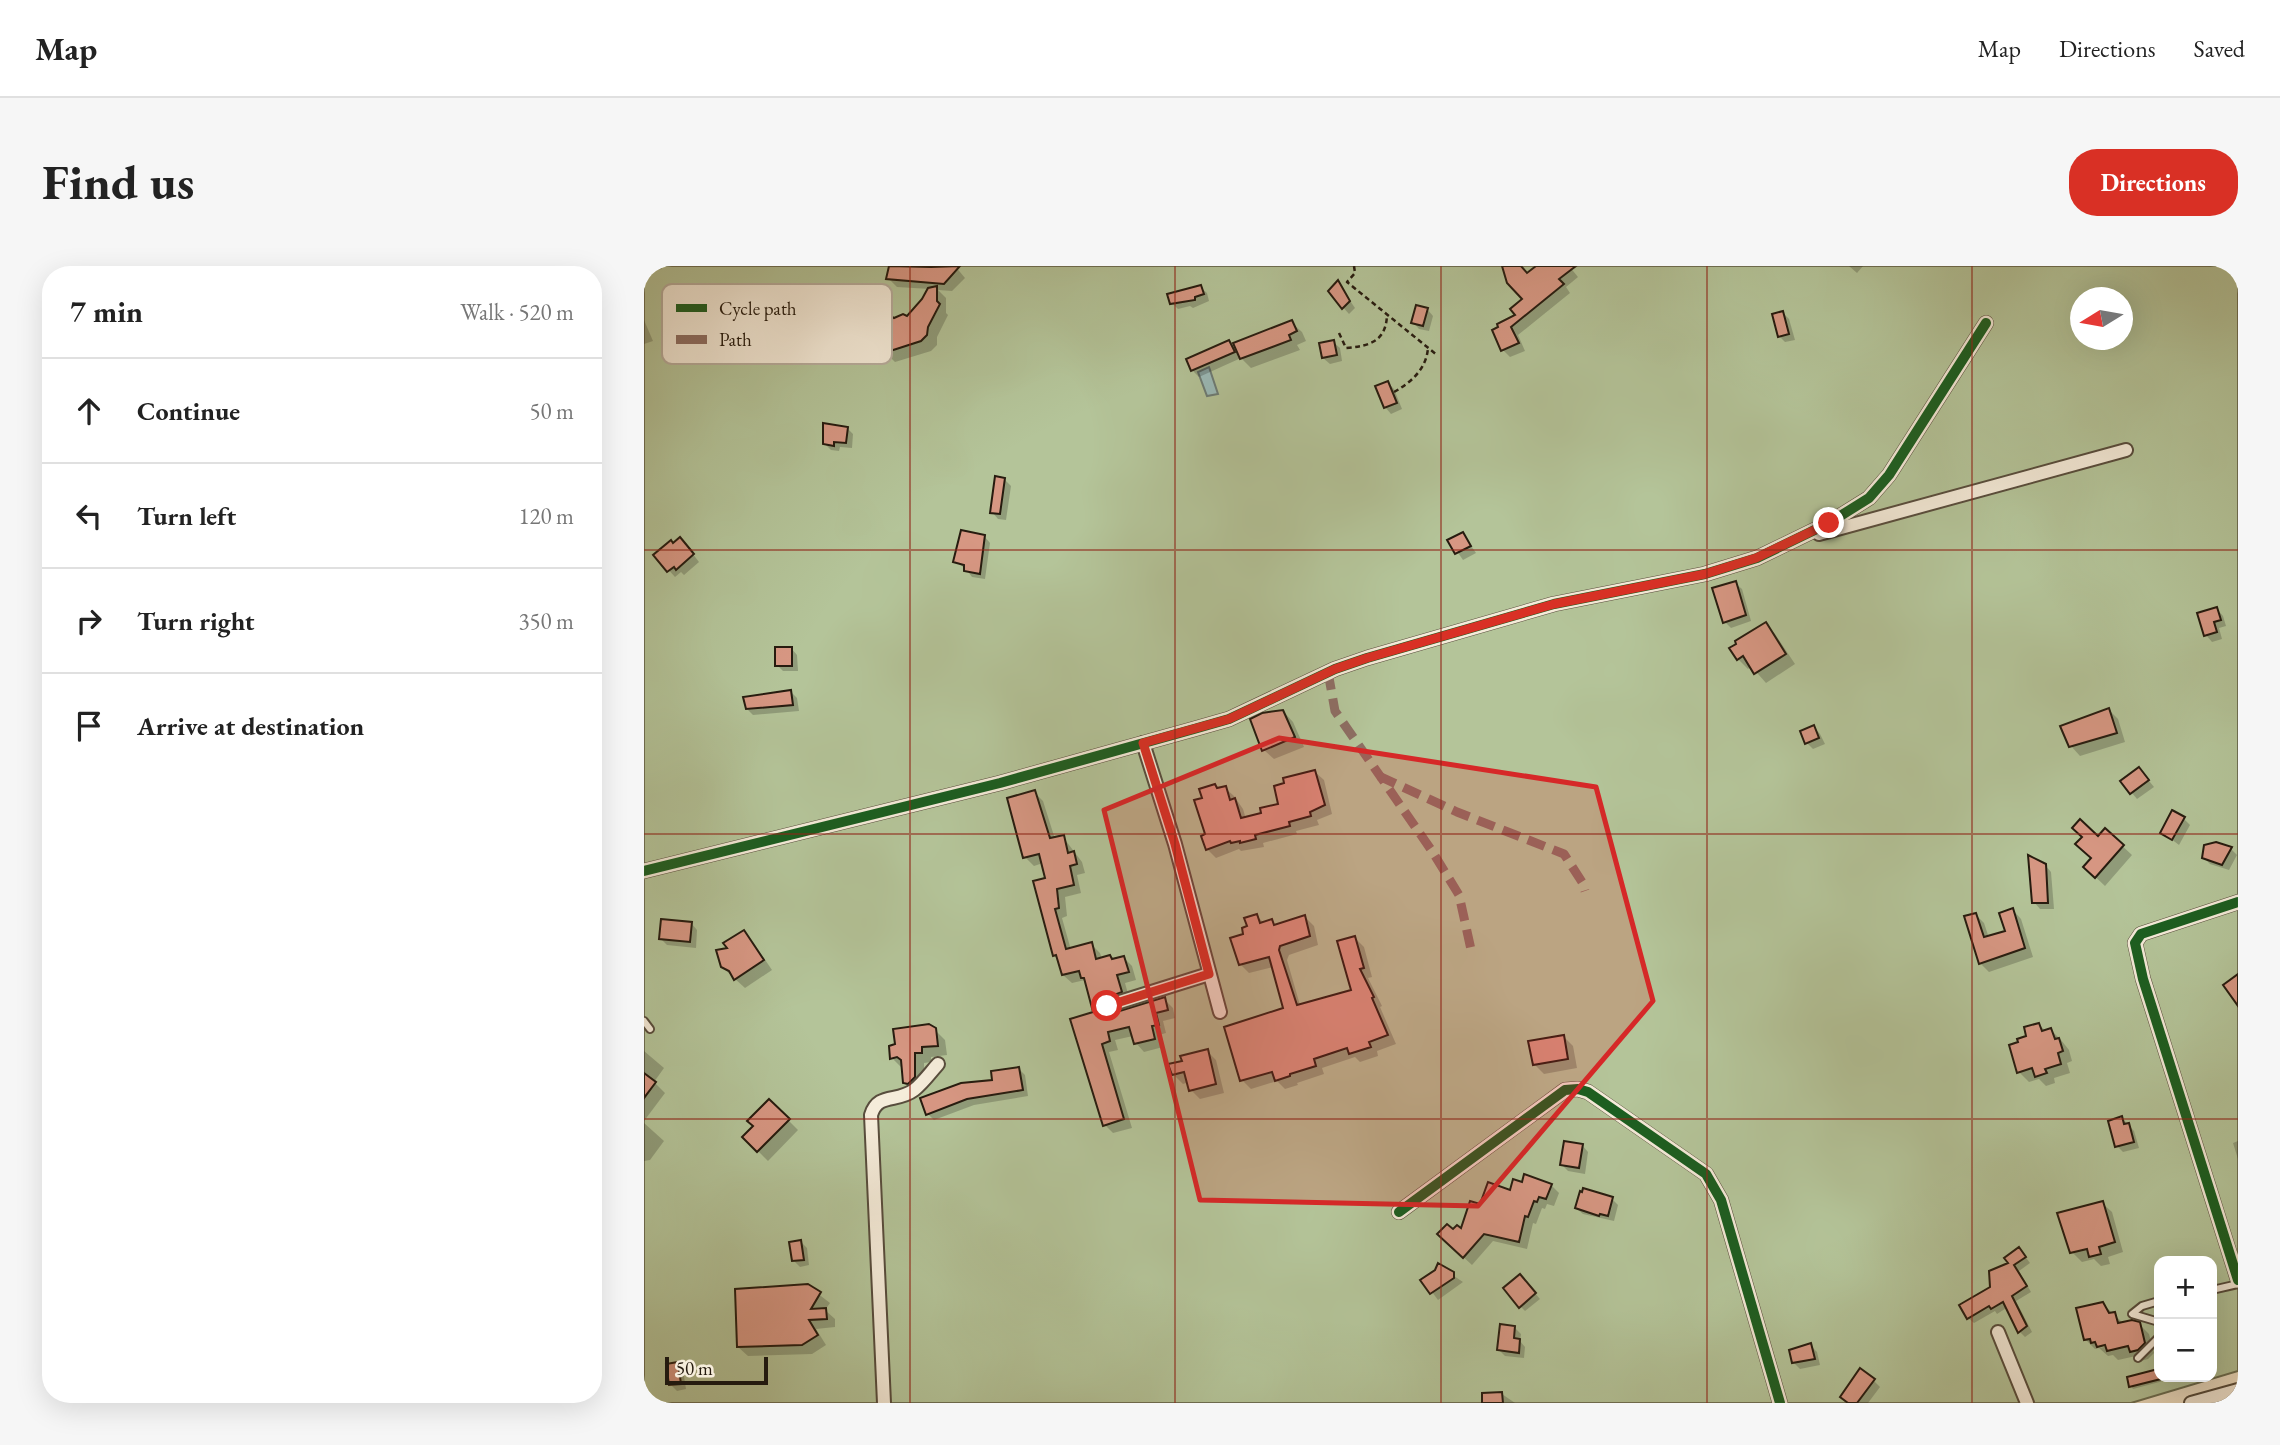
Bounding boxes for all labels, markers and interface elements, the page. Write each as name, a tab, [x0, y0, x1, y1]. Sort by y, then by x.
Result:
text: Map	[35, 27, 97, 70]
text: Map	[1978, 33, 2021, 64]
text: Directions	[2059, 33, 2156, 64]
text: Saved	[2194, 33, 2245, 64]
button: Directions	[2069, 149, 2238, 216]
text: Find us	[42, 150, 194, 214]
legend	[662, 284, 892, 364]
north arrow	[2070, 287, 2133, 350]
text: 7 min	[70, 292, 143, 331]
text: Cycle path	[719, 296, 797, 321]
text: Walk · 520 m	[460, 297, 574, 327]
text: Path	[719, 327, 752, 352]
icon: ahead	[70, 392, 108, 430]
text: Continue	[137, 394, 240, 428]
text: 50 m	[529, 396, 574, 426]
icon: left	[70, 497, 108, 535]
text: Turn left	[137, 499, 236, 533]
text: 120 m	[518, 501, 574, 531]
route end	[1813, 507, 1844, 538]
icon: right	[70, 602, 108, 640]
text: Turn right	[137, 604, 255, 638]
text: 350 m	[518, 606, 574, 636]
icon: arrive	[70, 707, 108, 745]
text: Arrive at destination	[137, 709, 364, 743]
route start	[1091, 990, 1122, 1021]
map controls	[2154, 1256, 2217, 1382]
button: +	[2154, 1256, 2217, 1319]
button: −	[2154, 1319, 2217, 1382]
scale bar	[665, 1354, 768, 1386]
text: 50 m	[676, 1356, 713, 1381]

